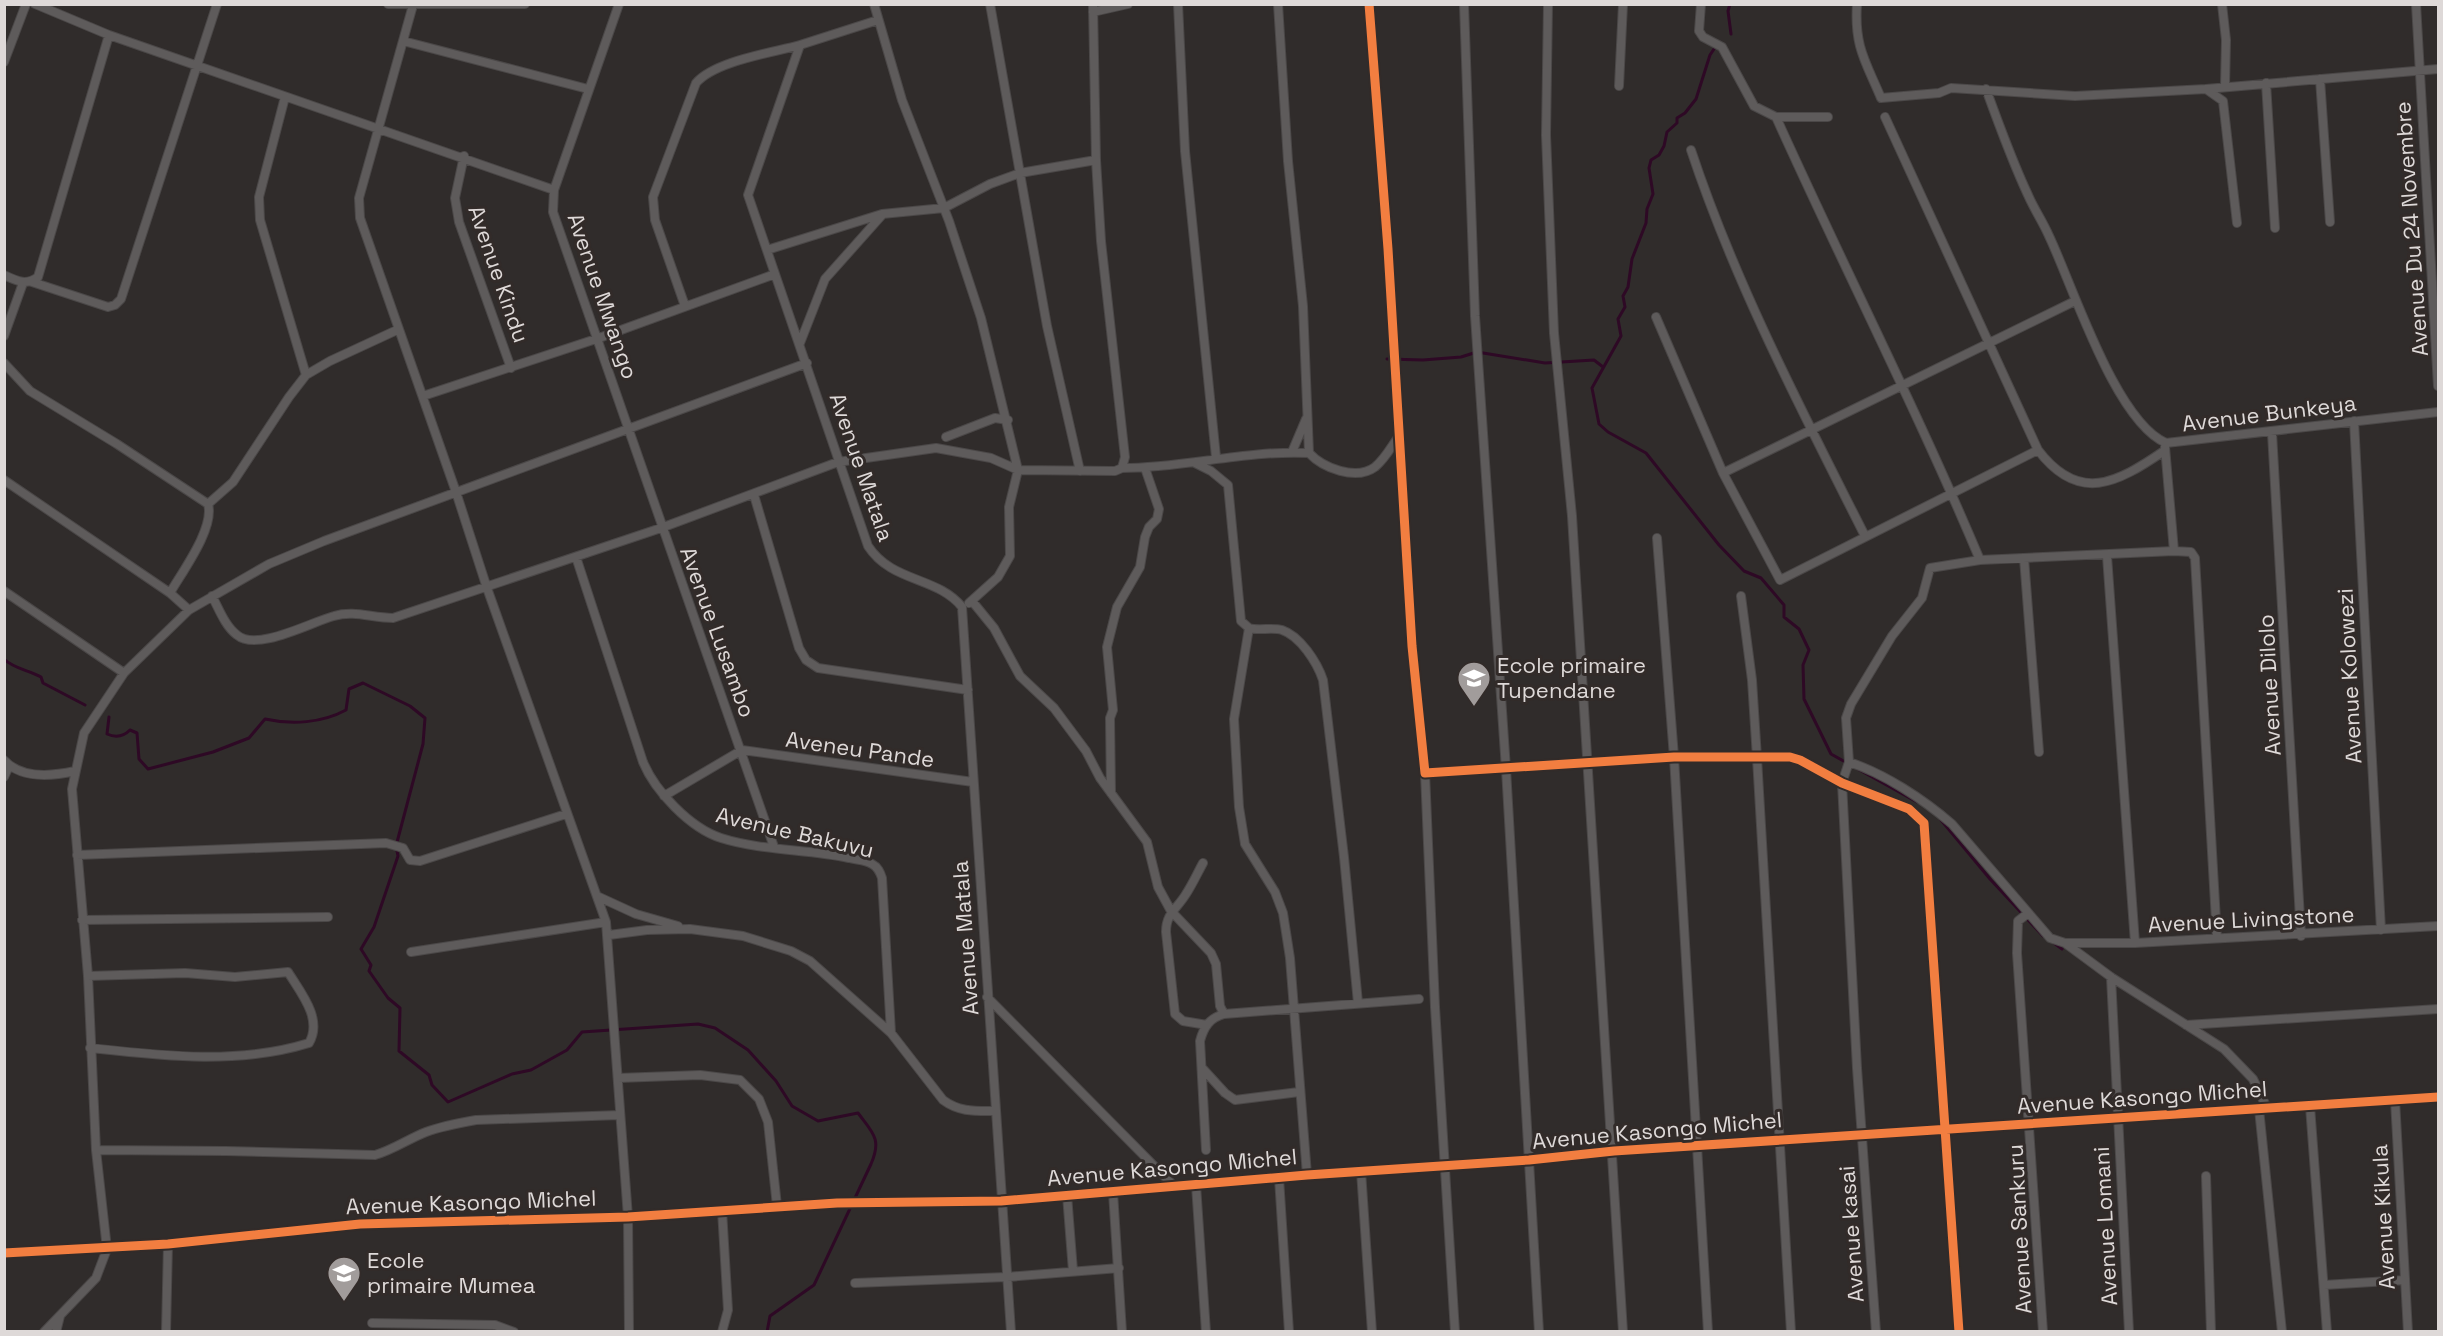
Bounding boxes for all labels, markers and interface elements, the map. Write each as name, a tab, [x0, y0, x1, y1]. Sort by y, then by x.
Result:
street label: Avenue Du 24 Novembre	[2388, 101, 2434, 357]
street label: Avenue Kindu	[462, 202, 536, 346]
street label: Avenue Mwango	[561, 209, 645, 383]
street label: Avenue Bunkeya	[2180, 388, 2358, 438]
street label: Avenue Matala	[824, 389, 901, 545]
street label: Avenue Lusambo	[674, 543, 762, 721]
street label: Avenue Kolowezi	[2330, 588, 2368, 764]
street label: Avenue Dilolo	[2251, 614, 2287, 756]
place label: Ecole primaire Tupendane	[1497, 651, 1646, 704]
school or university icon: Ecole primaire Tupendane	[1456, 660, 1492, 707]
street label: Aveneu Pande	[784, 725, 936, 773]
street label: Avenue Bakuvu	[713, 800, 877, 864]
street label: Avenue Matala	[946, 859, 984, 1016]
street label: Avenue Livingstone	[2147, 900, 2355, 938]
street label: Avenue Kasongo Michel	[2016, 1074, 2268, 1120]
street label: Avenue Kasongo Michel	[1531, 1105, 1783, 1155]
street label: Avenue Kasongo Michel	[1046, 1142, 1298, 1192]
street label: Avenue Sankuru	[2001, 1143, 2037, 1315]
street label: Avenue Kikula	[2365, 1143, 2401, 1290]
street label: Avenue Lomani	[2087, 1146, 2123, 1306]
street label: Avenue kasai	[1832, 1165, 1870, 1303]
street label: Avenue Kasongo Michel	[345, 1184, 597, 1220]
place label: Ecole primaire Mumea	[367, 1246, 536, 1299]
school or university icon: Ecole primaire Mumea	[326, 1255, 362, 1302]

